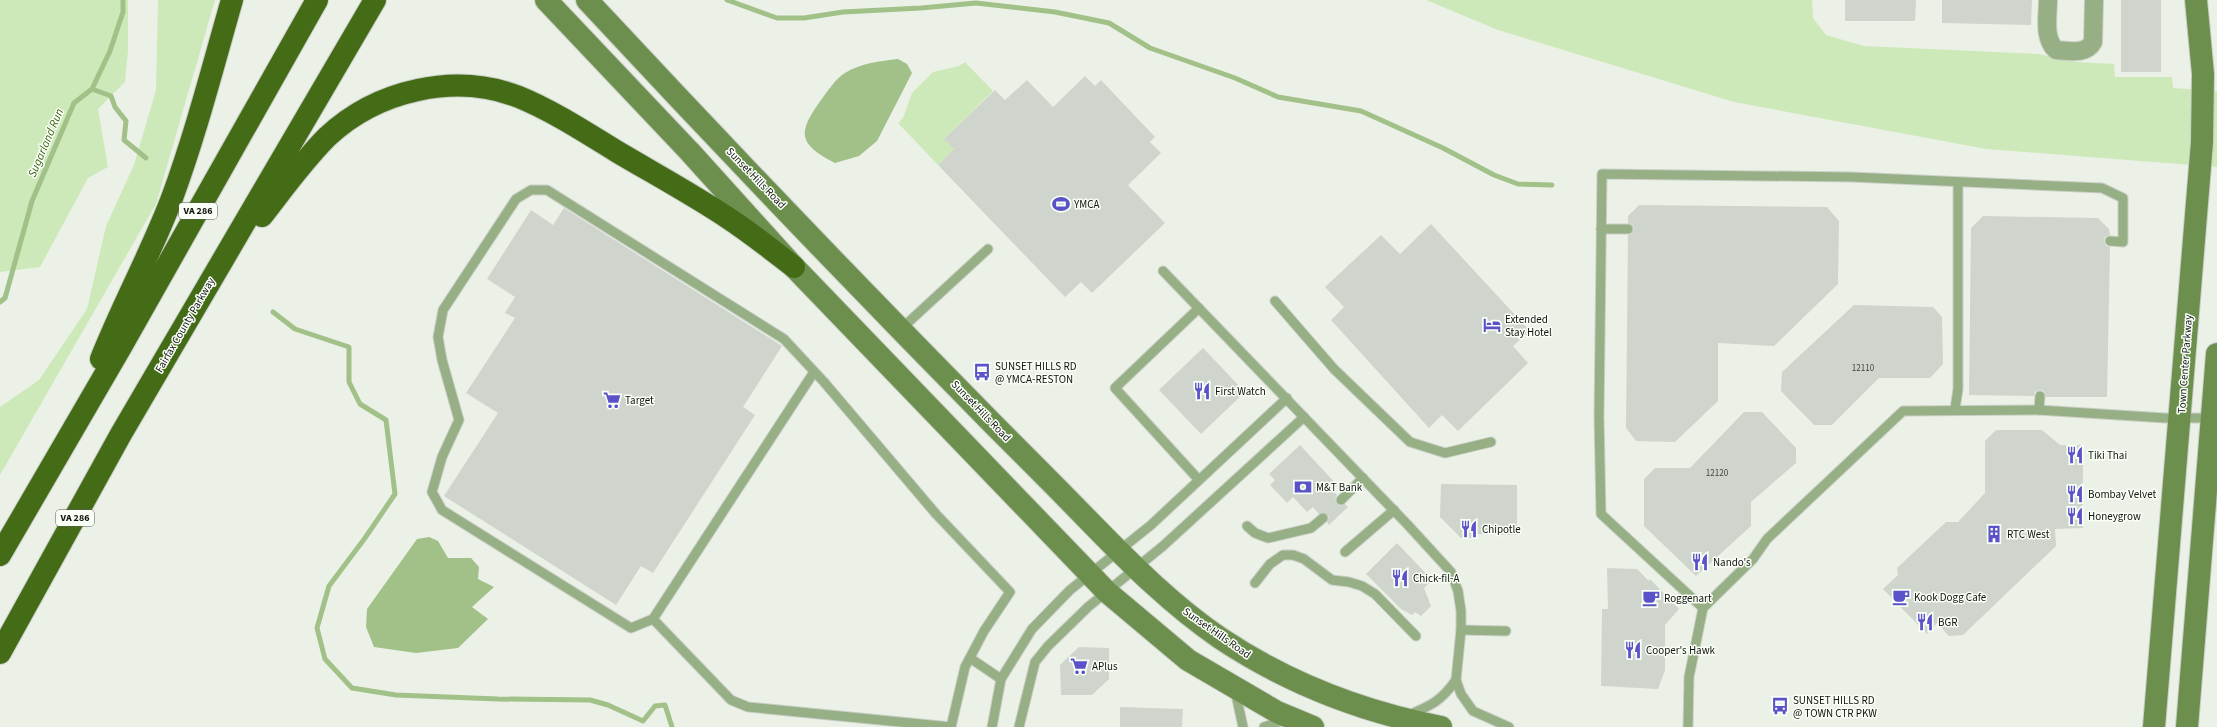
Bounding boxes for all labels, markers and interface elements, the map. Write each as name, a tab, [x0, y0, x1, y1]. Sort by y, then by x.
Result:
water label: Sugarland Run	[24, 106, 68, 180]
street label: Sunset Hills Road	[723, 144, 789, 212]
sports icon: YMCA	[1051, 194, 1071, 214]
place label: YMCA	[1073, 197, 1100, 212]
road number: VA 286	[179, 203, 217, 219]
street label: Fairfax County Parkway	[152, 275, 218, 375]
place label: Extended Stay Hotel	[1505, 312, 1552, 340]
street label: Town Center Parkway	[2174, 314, 2196, 414]
hotel icon: Extended Stay Hotel	[1482, 315, 1502, 335]
place label: SUNSET HILLS RD @ YMCA-RESTON	[995, 359, 1077, 387]
bus stop icon: SUNSET HILLS RD @ YMCA-RESTON	[972, 362, 992, 382]
house number: 12110	[1852, 362, 1875, 375]
street label: Sunset Hills Road	[948, 377, 1014, 445]
restaurant icon: First Watch	[1192, 381, 1212, 401]
place label: First Watch	[1215, 384, 1266, 399]
supermarket icon: Target	[602, 390, 622, 410]
place label: Target	[625, 393, 654, 408]
restaurant icon: Tiki Thai	[2065, 445, 2085, 465]
place label: Tiki Thai	[2088, 448, 2127, 463]
house number: 12120	[1706, 467, 1729, 480]
bank icon: M&T Bank	[1293, 477, 1313, 497]
place label: M&T Bank	[1316, 480, 1363, 495]
restaurant icon: Bombay Velvet	[2065, 484, 2085, 504]
place label: Bombay Velvet	[2088, 487, 2157, 502]
restaurant icon: Honeygrow	[2065, 506, 2085, 526]
place label: Honeygrow	[2088, 509, 2141, 524]
road number: VA 286	[56, 510, 94, 526]
restaurant icon: Chipotle	[1459, 519, 1479, 539]
place label: Chipotle	[1482, 522, 1521, 537]
building icon: RTC West	[1984, 524, 2004, 544]
place label: RTC West	[2007, 527, 2050, 542]
restaurant icon: Nando's	[1690, 552, 1710, 572]
place label: Nando's	[1713, 555, 1751, 570]
restaurant icon: Chick-fil-A	[1390, 568, 1410, 588]
place label: Chick-fil-A	[1413, 571, 1460, 586]
cafe icon: Kook Dogg Cafe	[1891, 587, 1911, 607]
cafe icon: Roggenart	[1641, 588, 1661, 608]
place label: Kook Dogg Cafe	[1914, 590, 1987, 605]
place label: Roggenart	[1664, 591, 1712, 606]
street label: Sunset Hills Road	[1180, 604, 1254, 662]
restaurant icon: BGR	[1915, 612, 1935, 632]
place label: BGR	[1938, 615, 1958, 630]
restaurant icon: Cooper's Hawk	[1623, 640, 1643, 660]
place label: Cooper's Hawk	[1646, 643, 1716, 658]
supermarket icon: APlus	[1069, 656, 1089, 676]
place label: APlus	[1092, 659, 1118, 674]
place label: SUNSET HILLS RD @ TOWN CTR PKW	[1793, 693, 1877, 721]
bus stop icon: SUNSET HILLS RD @ TOWN CTR PKW	[1770, 696, 1790, 716]

